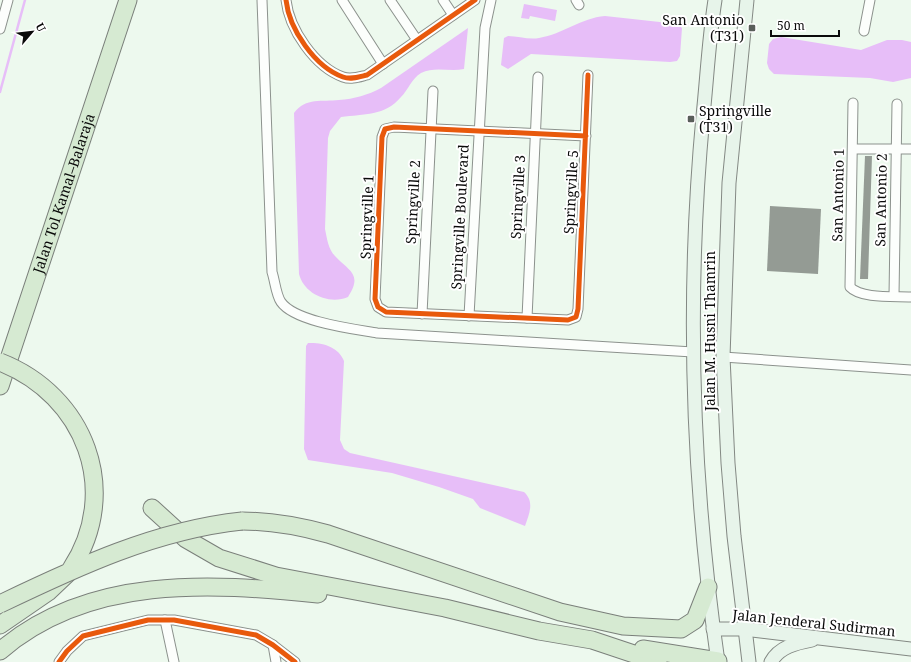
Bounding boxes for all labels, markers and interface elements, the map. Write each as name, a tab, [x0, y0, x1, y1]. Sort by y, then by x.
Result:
place label: San Antonio (T31)	[662, 10, 744, 45]
north arrow	[12, 12, 52, 52]
scale bar	[771, 12, 839, 38]
text: 50 m	[777, 17, 805, 34]
text: U	[33, 20, 50, 35]
marker: San Antonio (T31)	[747, 23, 757, 33]
place label: Springville (T31)	[699, 101, 772, 136]
street label: Jalan Tol Kamal–Balaraja	[28, 111, 99, 277]
marker: Springville (T31)	[686, 114, 696, 124]
street label: Springville Boulevard	[446, 143, 473, 290]
street label: San Antonio 1	[827, 148, 848, 242]
street label: Springville 5	[559, 149, 582, 234]
street label: San Antonio 2	[870, 153, 891, 247]
street label: Springville 3	[506, 154, 529, 239]
street label: Springville 2	[401, 159, 424, 244]
street label: Springville 1	[356, 175, 377, 259]
street label: Jalan M. Husni Thamrin	[700, 251, 719, 412]
street label: Jalan Jenderal Sudirman	[731, 604, 897, 641]

